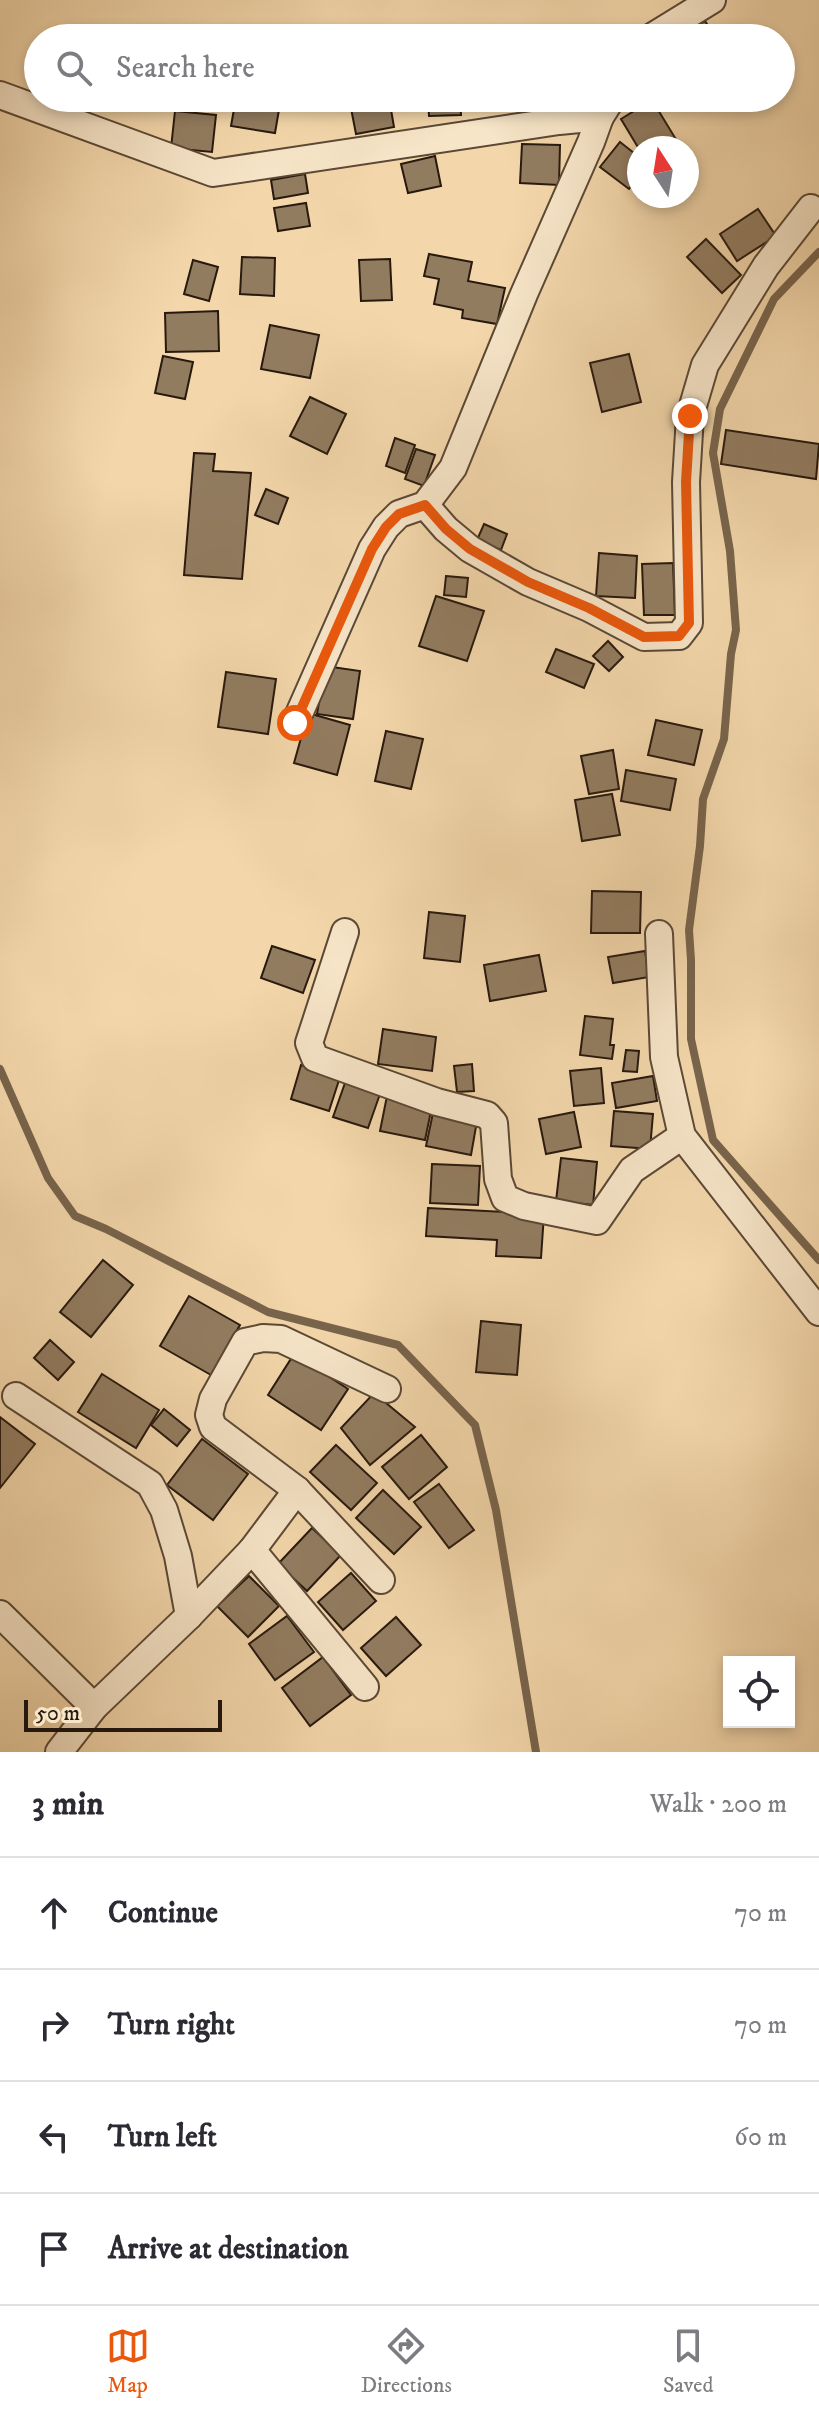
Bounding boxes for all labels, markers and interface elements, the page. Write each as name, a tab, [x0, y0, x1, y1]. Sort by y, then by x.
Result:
search box	[24, 24, 795, 112]
icon: search	[52, 46, 96, 90]
text: Search here	[116, 50, 255, 87]
north arrow	[627, 136, 699, 208]
route end	[672, 398, 708, 434]
route start	[277, 705, 313, 741]
map controls	[723, 1656, 795, 1728]
button: locate	[723, 1656, 795, 1728]
scale bar	[24, 1696, 222, 1732]
text: 50 m	[36, 1700, 80, 1727]
text: 3 min	[32, 1783, 104, 1825]
text: Walk · 200 m	[650, 1788, 787, 1821]
icon: ahead	[32, 1891, 76, 1935]
text: Continue	[108, 1895, 218, 1932]
text: 70 m	[734, 1897, 787, 1930]
icon: right	[32, 2003, 76, 2047]
text: Turn right	[108, 2007, 235, 2044]
text: 70 m	[734, 2009, 787, 2042]
icon: left	[32, 2115, 76, 2159]
text: Turn left	[108, 2119, 217, 2156]
text: 60 m	[734, 2121, 787, 2154]
icon: arrive	[32, 2227, 76, 2271]
text: Arrive at destination	[108, 2231, 349, 2268]
tab: Map	[106, 2324, 150, 2399]
tab: Directions	[361, 2324, 452, 2399]
tab: Saved	[663, 2324, 713, 2399]

